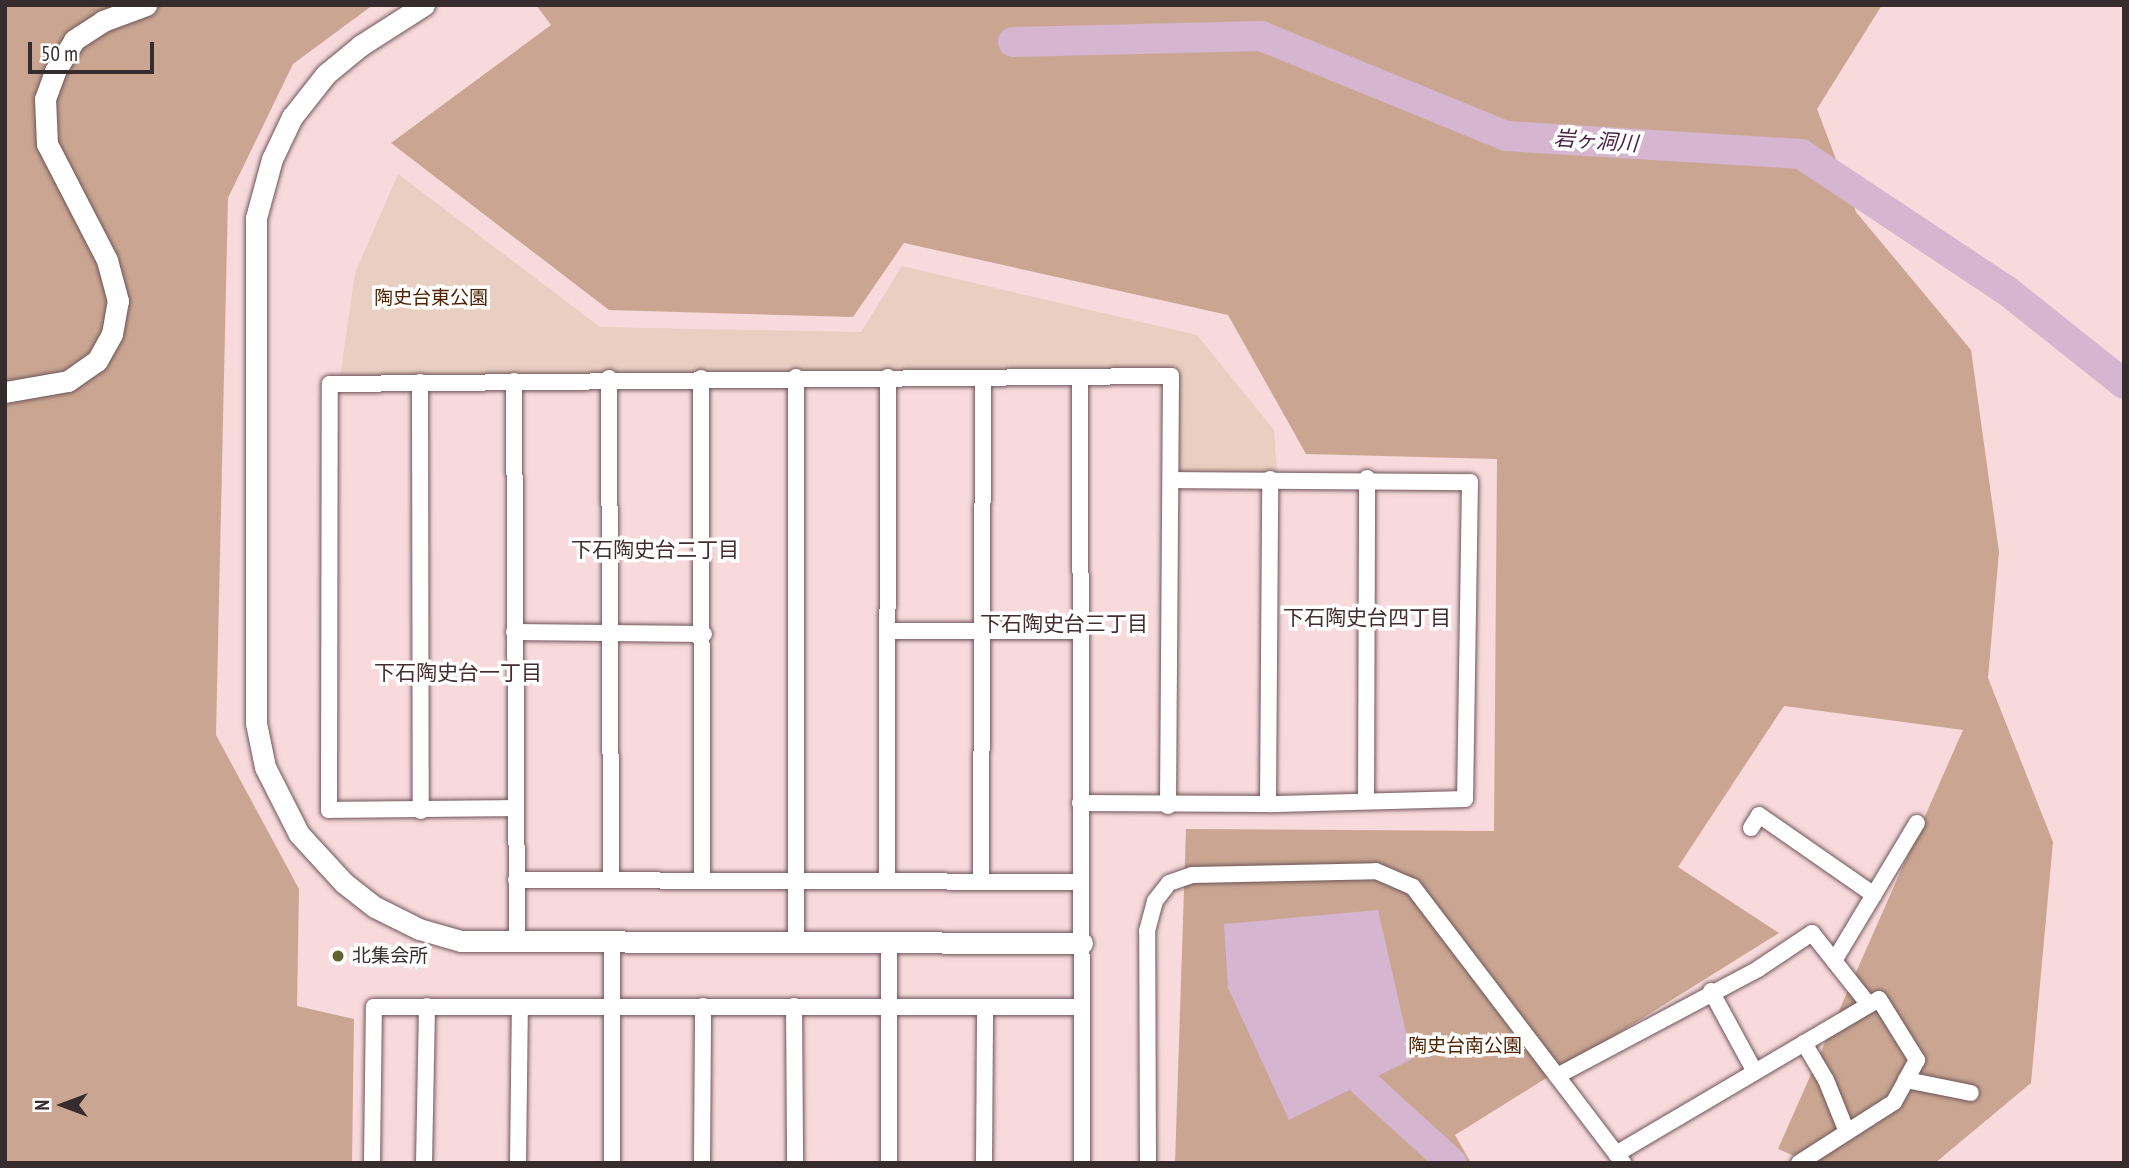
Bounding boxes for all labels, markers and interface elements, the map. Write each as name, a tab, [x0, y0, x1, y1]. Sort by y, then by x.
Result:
scale bar	[32, 28, 158, 72]
text: 50 m	[41, 40, 78, 67]
water label: 岩ヶ洞川	[1553, 126, 1639, 156]
park label: 陶史台東公園	[374, 287, 488, 309]
district label: 下石陶史台二丁目	[571, 537, 739, 563]
district label: 下石陶史台四丁目	[1283, 605, 1451, 631]
district label: 下石陶史台三丁目	[980, 611, 1148, 637]
district label: 下石陶史台一丁目	[374, 660, 542, 686]
place label: 北集会所	[352, 945, 428, 967]
marker: 北集会所	[330, 948, 346, 964]
park label: 陶史台南公園	[1408, 1035, 1522, 1057]
north arrow	[28, 1070, 98, 1140]
text: N	[30, 1100, 54, 1110]

